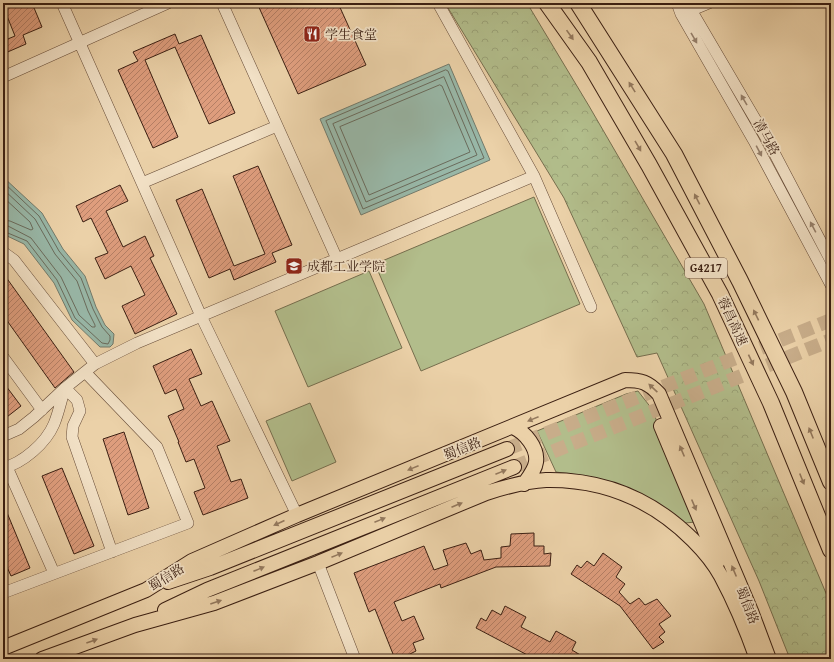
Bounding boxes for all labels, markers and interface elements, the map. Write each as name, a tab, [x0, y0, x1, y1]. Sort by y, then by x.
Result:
restaurant icon: 学生食堂	[302, 24, 322, 44]
place label: 学生食堂	[325, 25, 377, 44]
one-way arrow	[566, 30, 574, 40]
one-way arrow	[691, 32, 698, 44]
one-way arrow	[628, 81, 636, 92]
one-way arrow	[741, 94, 748, 106]
street label: 清马路	[749, 116, 784, 159]
one-way arrow	[634, 140, 641, 152]
one-way arrow	[755, 145, 762, 157]
one-way arrow	[694, 193, 700, 204]
one-way arrow	[810, 221, 816, 232]
school or university icon: 成都工业学院	[284, 256, 304, 276]
place label: 成都工业学院	[307, 257, 385, 276]
road number: G4217	[685, 258, 727, 278]
street label: 蓉昌高速	[713, 294, 752, 349]
one-way arrow	[753, 309, 759, 320]
one-way arrow	[748, 354, 754, 365]
one-way arrow	[648, 384, 658, 393]
one-way arrow	[526, 416, 538, 422]
one-way arrow	[807, 426, 813, 438]
street label: 蜀信路	[441, 432, 484, 465]
one-way arrow	[679, 445, 685, 457]
one-way arrow	[406, 465, 418, 471]
one-way arrow	[495, 469, 506, 475]
one-way arrow	[799, 473, 805, 484]
one-way arrow	[691, 500, 697, 511]
one-way arrow	[452, 502, 463, 508]
one-way arrow	[375, 517, 387, 523]
one-way arrow	[273, 520, 285, 526]
one-way arrow	[332, 551, 344, 557]
street label: 蜀信路	[145, 559, 188, 596]
one-way arrow	[254, 565, 266, 571]
one-way arrow	[730, 565, 737, 577]
street label: 蜀信路	[731, 584, 764, 627]
one-way arrow	[211, 599, 223, 605]
one-way arrow	[87, 637, 99, 643]

